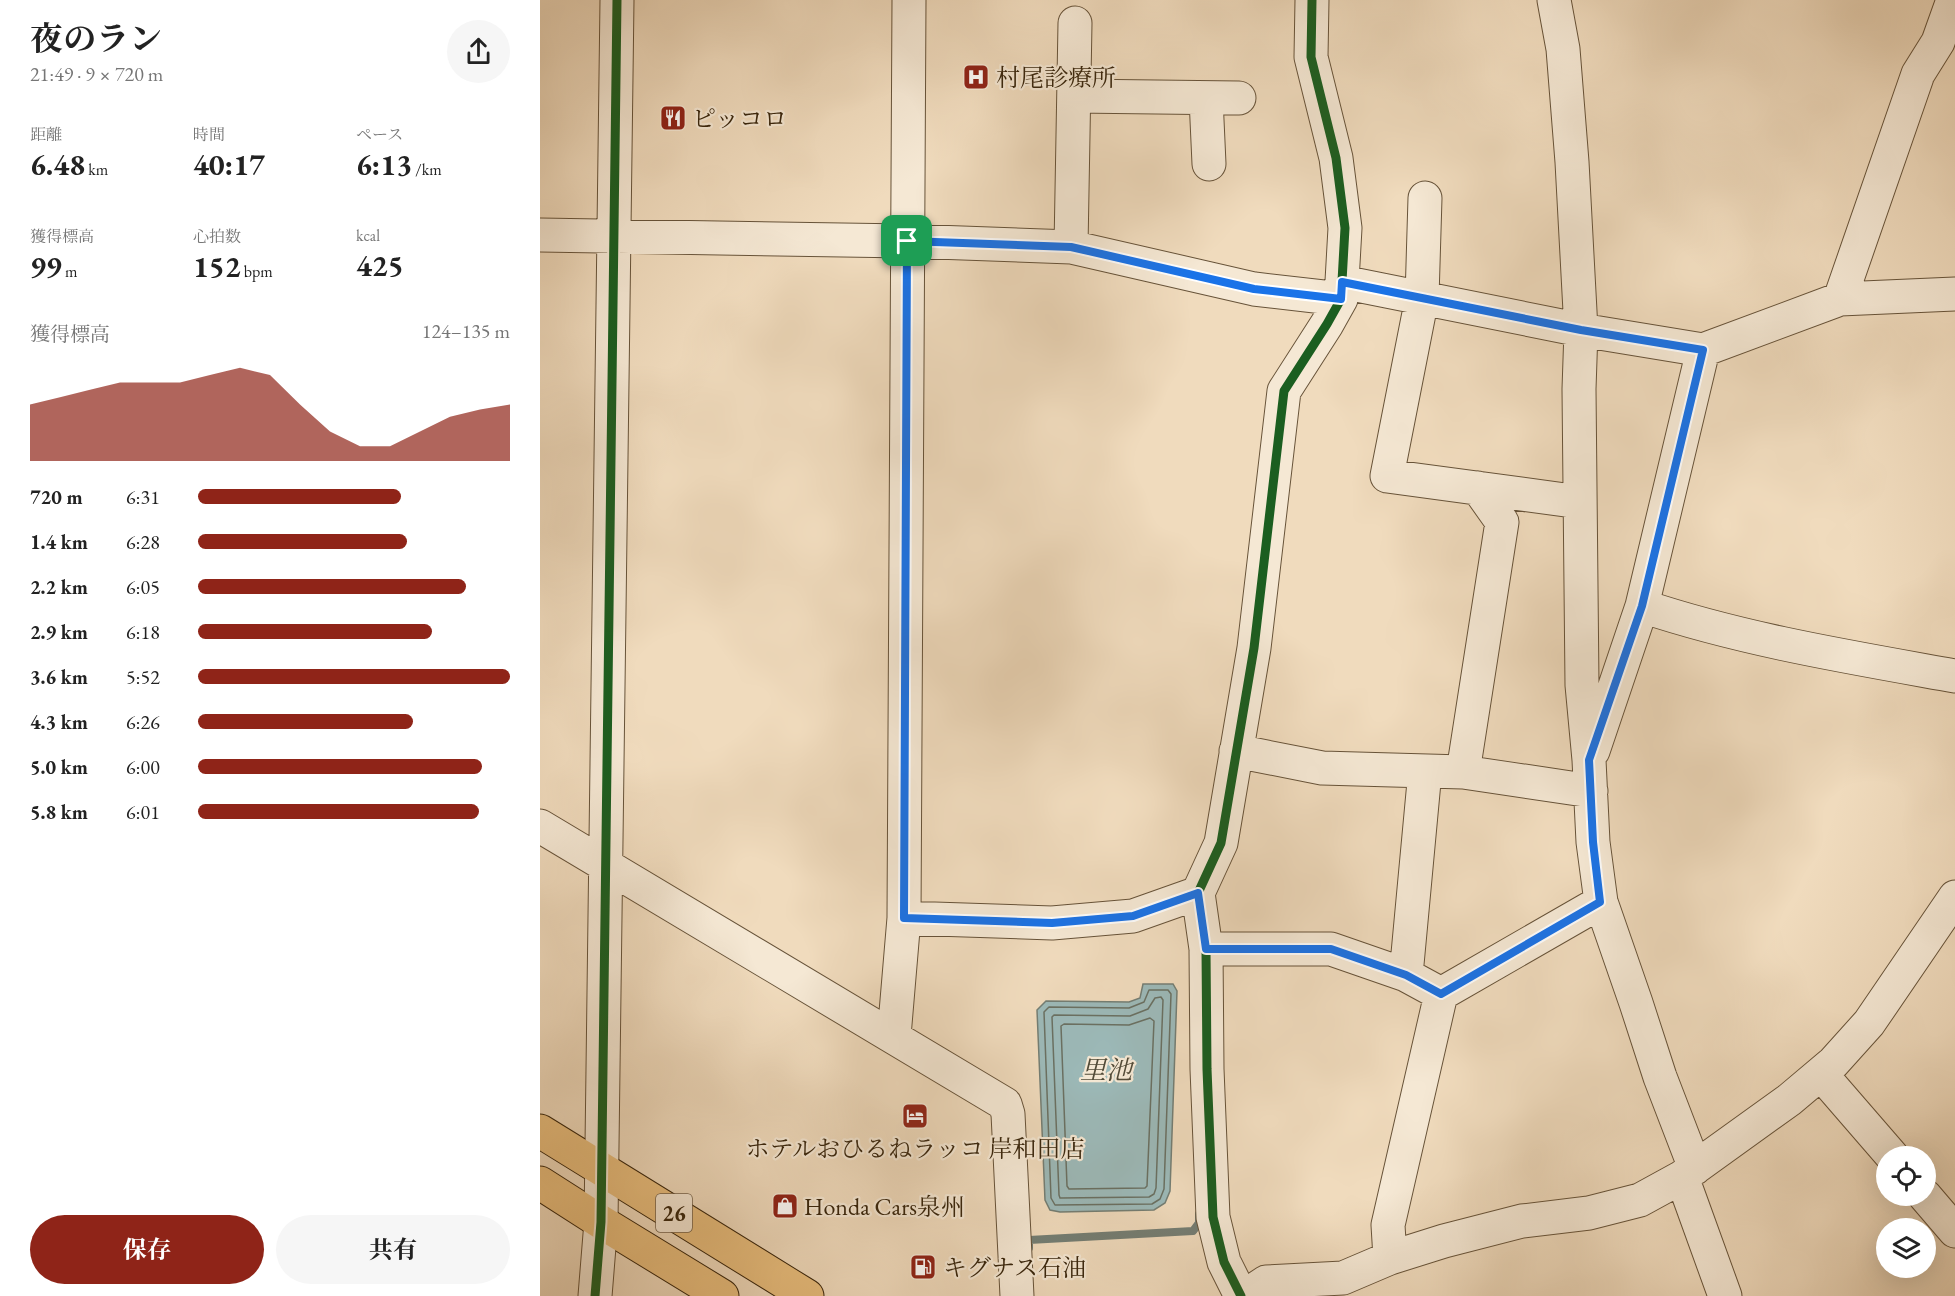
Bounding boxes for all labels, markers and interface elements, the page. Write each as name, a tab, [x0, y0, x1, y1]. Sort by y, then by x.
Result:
text: 夜のラン	[30, 17, 162, 60]
button: share	[447, 20, 510, 83]
text: 21:49 · 9 × 720 m	[30, 61, 163, 87]
hospital icon: 村尾診療所	[961, 62, 991, 92]
place label: 村尾診療所	[996, 62, 1116, 93]
restaurant icon: ピッコロ	[658, 103, 688, 133]
place label: ピッコロ	[692, 103, 787, 134]
text: 距離	[30, 124, 62, 145]
text: 時間	[193, 124, 225, 145]
text: ペース	[356, 124, 403, 145]
text: 6.48	[30, 145, 85, 184]
text: 40:17	[193, 145, 265, 184]
text: 6:13	[356, 145, 412, 184]
text: km	[85, 159, 108, 180]
text: /km	[412, 159, 442, 180]
pin	[881, 215, 932, 266]
icon: arrive	[890, 224, 923, 257]
text: kcal	[356, 225, 380, 246]
text: 獲得標高	[30, 226, 94, 247]
text: 心拍数	[193, 226, 241, 247]
text: 425	[356, 246, 404, 285]
text: 99	[30, 247, 62, 286]
text: 152	[193, 247, 241, 286]
text: m	[62, 261, 77, 282]
text: bpm	[241, 261, 273, 282]
text: 124–135 m	[422, 318, 510, 344]
text: 獲得標高	[30, 321, 110, 347]
text: 720 m	[30, 484, 83, 510]
text: 6:31	[126, 484, 160, 510]
text: 1.4 km	[30, 529, 88, 555]
text: 6:28	[126, 529, 160, 555]
text: 2.2 km	[30, 574, 88, 600]
text: 6:05	[126, 574, 160, 600]
text: 2.9 km	[30, 619, 88, 645]
text: 6:18	[126, 619, 160, 645]
text: 3.6 km	[30, 664, 88, 690]
text: 5:52	[126, 664, 160, 690]
text: 4.3 km	[30, 709, 88, 735]
text: 6:26	[126, 709, 160, 735]
text: 5.0 km	[30, 754, 88, 780]
text: 6:00	[126, 754, 160, 780]
text: 5.8 km	[30, 799, 88, 825]
text: 6:01	[126, 799, 160, 825]
water label: 里池	[1080, 1053, 1135, 1087]
hotel icon: ホテルおひるねラッコ 岸和田店	[900, 1101, 930, 1131]
place label: ホテルおひるねラッコ 岸和田店	[745, 1133, 1085, 1164]
map controls	[1876, 1146, 1936, 1278]
button: locate	[1876, 1146, 1936, 1206]
shop icon: Honda Cars泉州	[770, 1191, 800, 1221]
place label: Honda Cars泉州	[804, 1191, 965, 1222]
road number: 26	[656, 1194, 692, 1232]
button: 保存	[30, 1215, 264, 1284]
button: 共有	[276, 1215, 510, 1284]
button: layers	[1876, 1218, 1936, 1278]
fuel station icon: キグナス石油	[908, 1252, 938, 1282]
place label: キグナス石油	[943, 1252, 1086, 1283]

